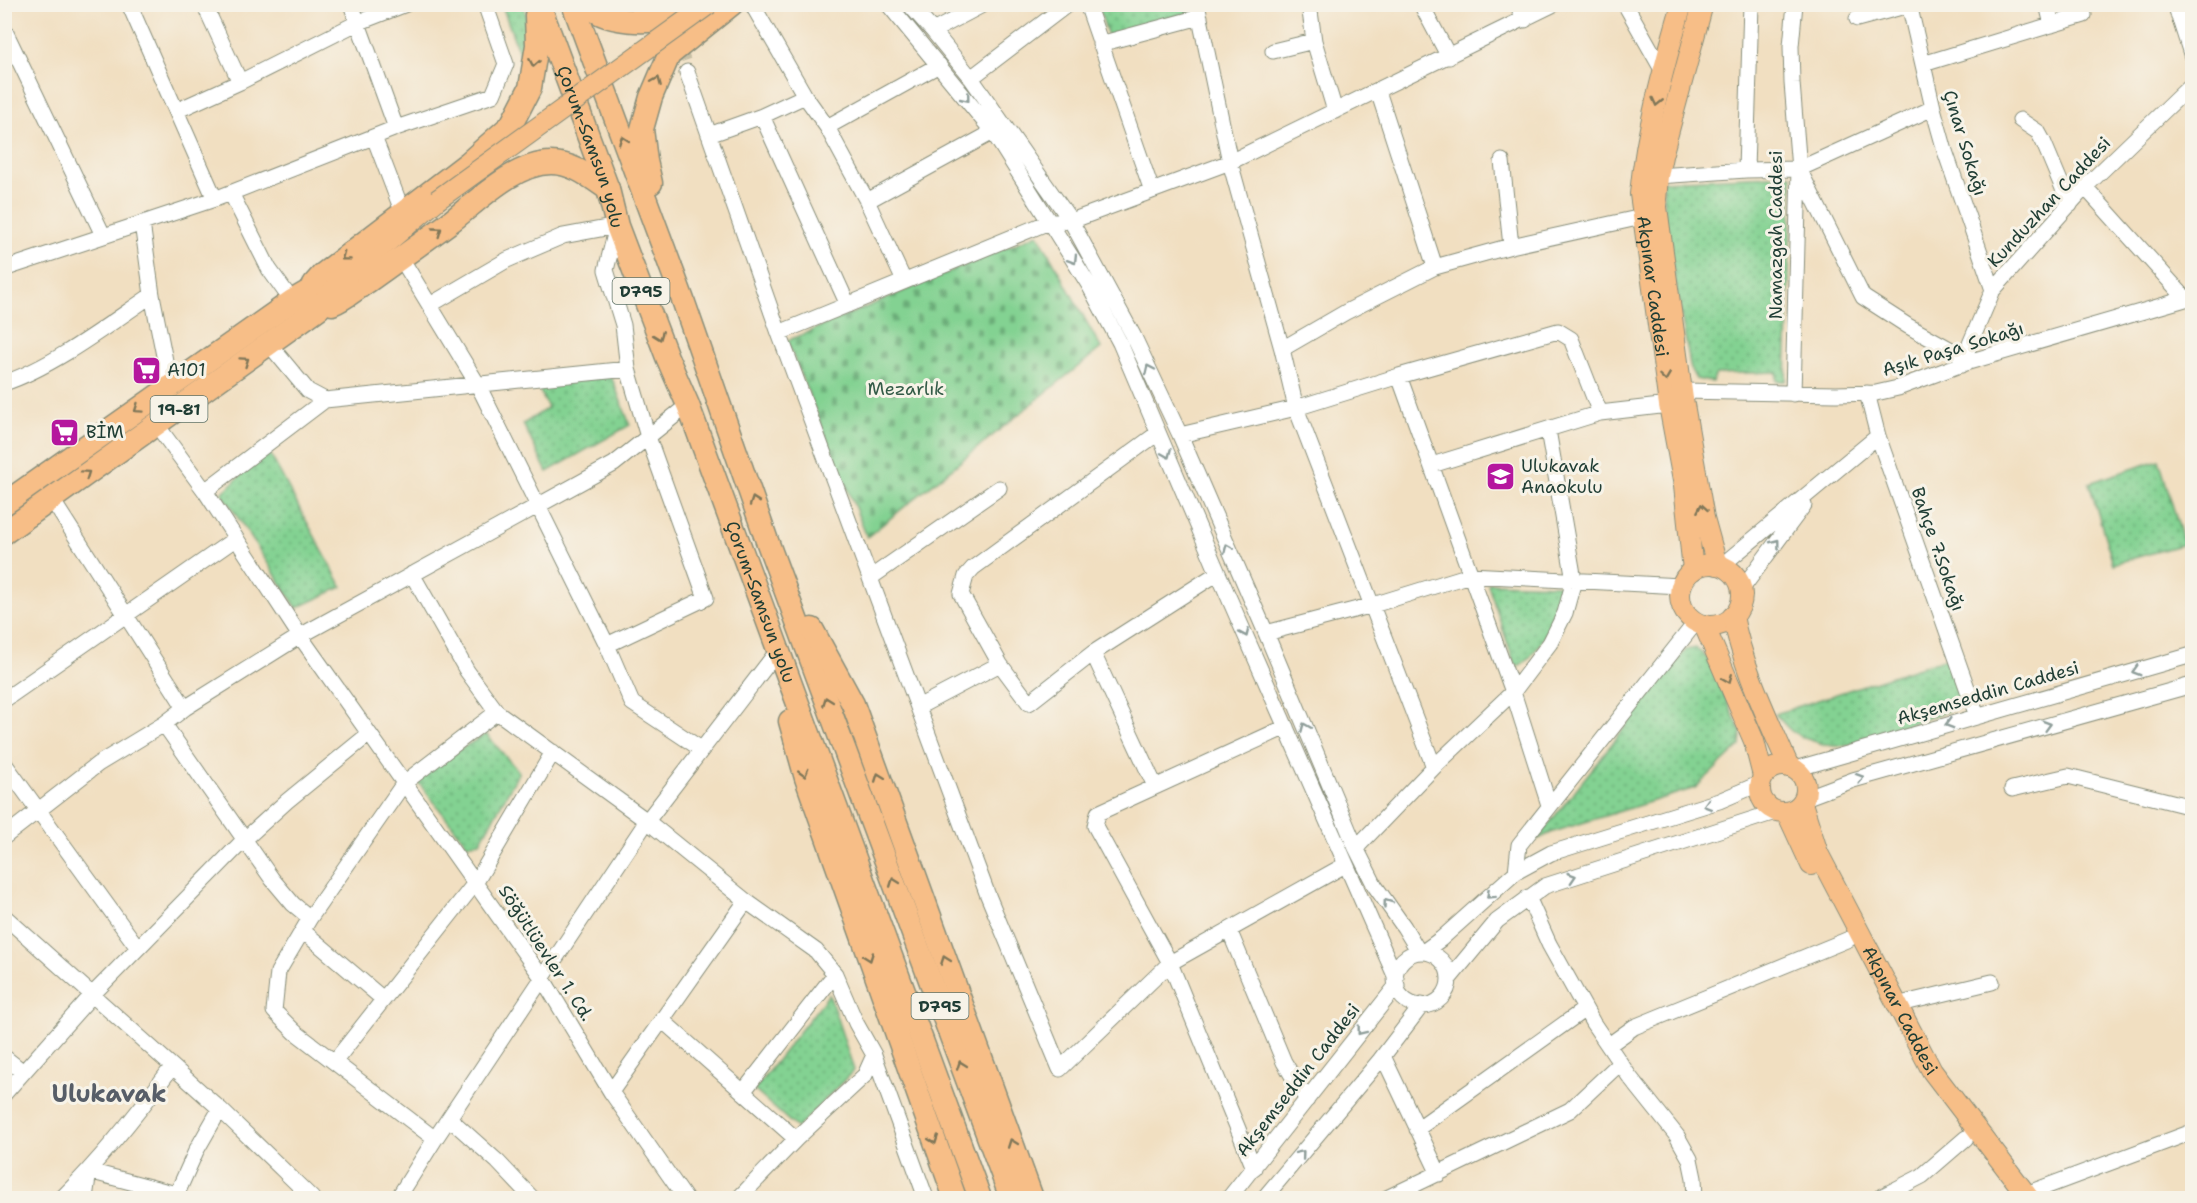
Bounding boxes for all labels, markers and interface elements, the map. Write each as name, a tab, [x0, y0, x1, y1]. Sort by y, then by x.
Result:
one-way arrow	[528, 57, 541, 67]
street label: Çorum-Samsun yolu	[551, 62, 629, 231]
one-way arrow	[650, 77, 662, 88]
street label: Çınar Sokağı	[1938, 87, 1992, 199]
one-way arrow	[958, 91, 969, 102]
one-way arrow	[1652, 97, 1665, 107]
street label: Kunduzhan Caddesi	[1982, 131, 2116, 273]
one-way arrow	[618, 135, 630, 146]
street label: Namazgah Caddesi	[1764, 150, 1788, 320]
street label: Akpınar Caddesi	[1631, 214, 1674, 359]
one-way arrow	[432, 227, 443, 238]
one-way arrow	[341, 249, 352, 260]
one-way arrow	[1066, 254, 1078, 264]
road number: D795	[612, 278, 670, 304]
street label: Aşık Paşa Sokağı	[1879, 316, 2027, 382]
one-way arrow	[651, 330, 664, 341]
supermarket icon: A101	[130, 354, 162, 386]
one-way arrow	[238, 357, 249, 368]
place label: A101	[167, 358, 206, 382]
one-way arrow	[1144, 365, 1156, 376]
one-way arrow	[1659, 373, 1671, 382]
park label: Mezarlık	[868, 377, 944, 401]
road number: 19-81	[150, 396, 207, 422]
one-way arrow	[133, 401, 144, 412]
supermarket icon: BİM	[49, 416, 81, 448]
place label: BİM	[86, 420, 124, 444]
one-way arrow	[1160, 448, 1172, 459]
place label: Ulukavak Anaokulu	[1521, 454, 1603, 499]
school or university icon: Ulukavak Anaokulu	[1484, 460, 1516, 492]
one-way arrow	[79, 470, 90, 481]
street label: Bahçe 7.Sokağı	[1906, 484, 1970, 614]
one-way arrow	[748, 496, 761, 507]
one-way arrow	[1697, 503, 1709, 513]
street label: Çorum-Samsun yolu	[720, 518, 801, 686]
one-way arrow	[1769, 538, 1780, 549]
one-way arrow	[1223, 543, 1235, 554]
one-way arrow	[1238, 627, 1250, 638]
street label: Akşemseddin Caddesi	[1894, 655, 2082, 731]
one-way arrow	[2131, 664, 2142, 676]
one-way arrow	[1721, 673, 1733, 684]
one-way arrow	[821, 696, 834, 706]
one-way arrow	[1944, 717, 1954, 729]
one-way arrow	[2042, 720, 2052, 732]
one-way arrow	[1300, 722, 1312, 733]
one-way arrow	[797, 767, 809, 778]
one-way arrow	[874, 772, 887, 783]
one-way arrow	[1854, 773, 1865, 785]
one-way arrow	[1702, 798, 1713, 810]
one-way arrow	[1566, 872, 1577, 884]
one-way arrow	[888, 877, 901, 888]
street label: Söğütlüevler 1. Cd.	[493, 880, 599, 1026]
one-way arrow	[1486, 888, 1497, 899]
one-way arrow	[1383, 899, 1394, 910]
street label: Akpınar Caddesi	[1857, 942, 1943, 1080]
one-way arrow	[861, 951, 874, 961]
one-way arrow	[940, 955, 953, 966]
road number: D795	[912, 993, 968, 1019]
street label: Akşemseddin Caddesi	[1231, 998, 1365, 1162]
one-way arrow	[1357, 1025, 1368, 1036]
one-way arrow	[956, 1060, 969, 1071]
district label: Ulukavak	[51, 1078, 167, 1110]
one-way arrow	[927, 1134, 940, 1145]
one-way arrow	[1006, 1139, 1019, 1149]
one-way arrow	[1294, 1150, 1305, 1161]

